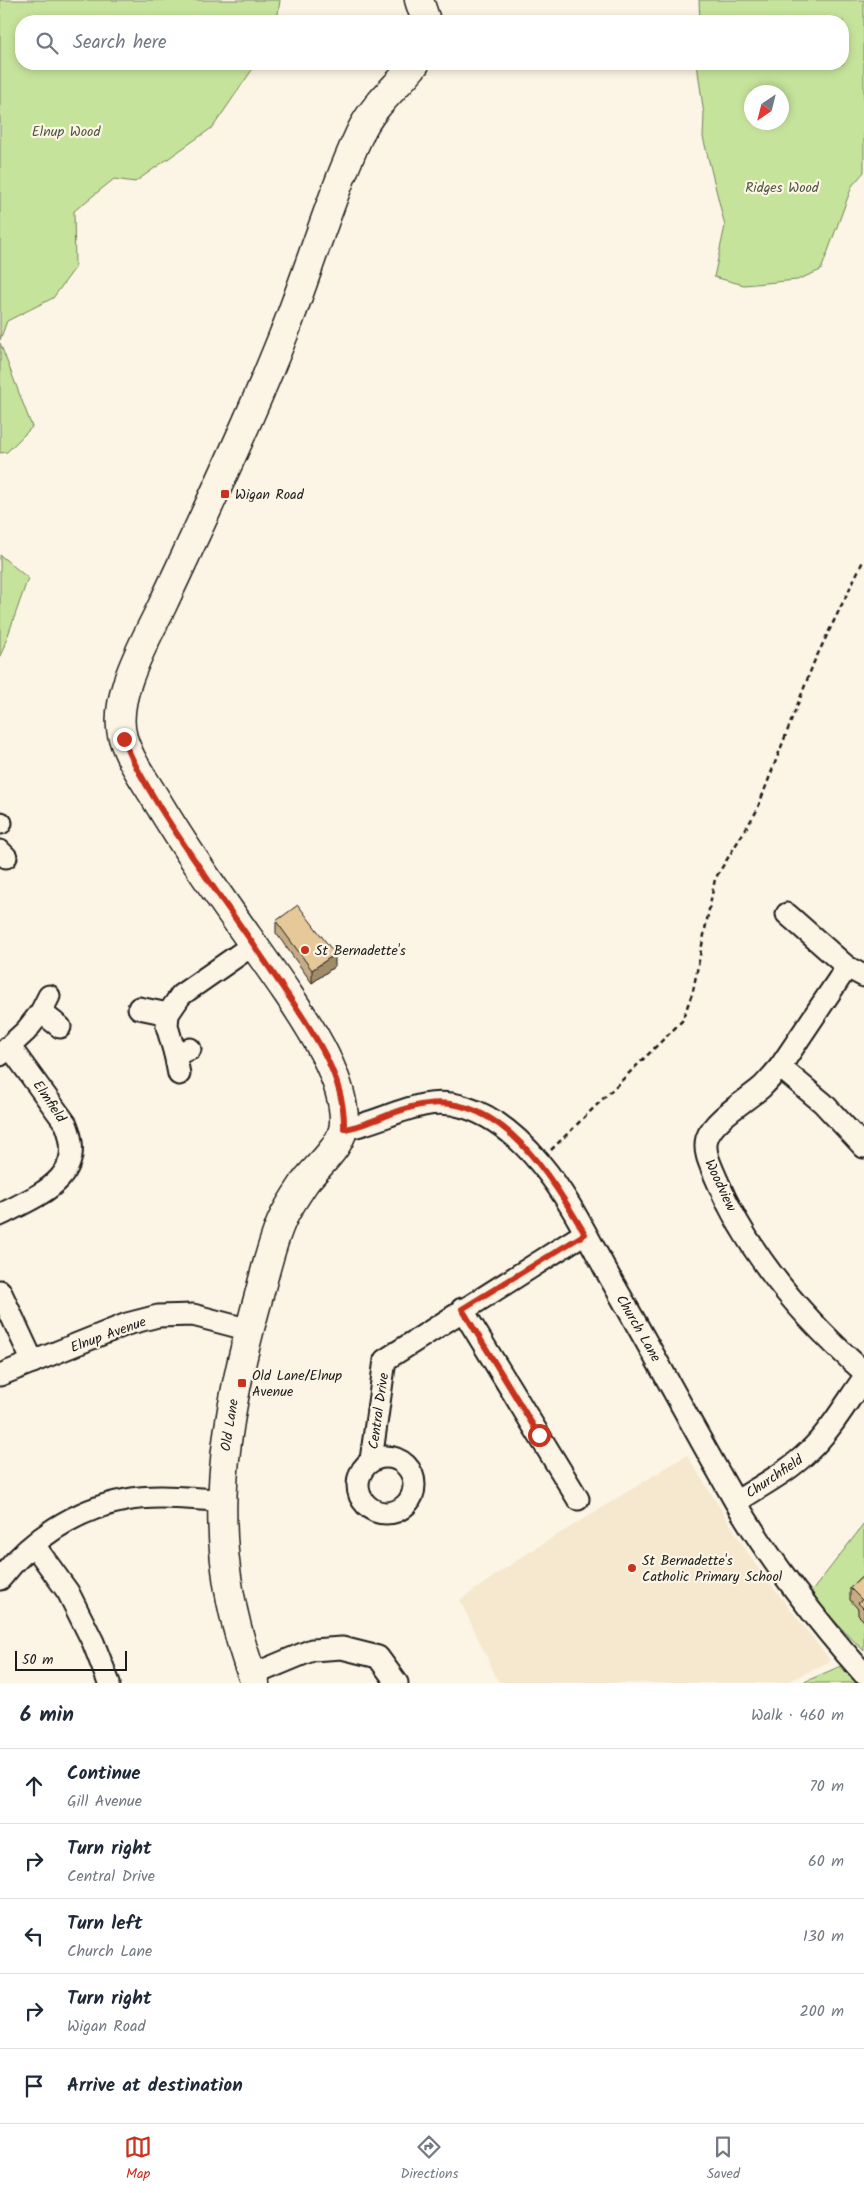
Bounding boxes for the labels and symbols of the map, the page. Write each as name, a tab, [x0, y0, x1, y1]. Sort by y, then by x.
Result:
north arrow	[744, 85, 789, 130]
park label: Elnup Wood	[32, 121, 101, 143]
park label: Ridges Wood	[745, 177, 820, 199]
place label: Wigan Road	[235, 484, 305, 506]
marker: Wigan Road	[219, 488, 231, 500]
route end	[113, 728, 136, 751]
place label: St Bernadette's	[315, 940, 406, 962]
marker: St Bernadette's	[299, 944, 311, 956]
street label: Elmfield	[27, 1076, 72, 1128]
street label: Woodview	[698, 1156, 742, 1216]
street label: Church Lane	[610, 1291, 667, 1367]
street label: Elnup Avenue	[67, 1311, 150, 1359]
place label: Old Lane/Elnup Avenue	[252, 1365, 342, 1403]
street label: Central Drive	[363, 1371, 395, 1451]
marker: Old Lane/Elnup Avenue	[236, 1377, 248, 1389]
street label: Old Lane	[215, 1397, 245, 1453]
route start	[528, 1424, 551, 1447]
street label: Churchfield	[741, 1449, 809, 1504]
place label: St Bernadette's Catholic Primary School	[642, 1550, 783, 1588]
marker: St Bernadette's Catholic Primary School	[626, 1562, 638, 1574]
scale bar	[15, 1648, 128, 1671]

